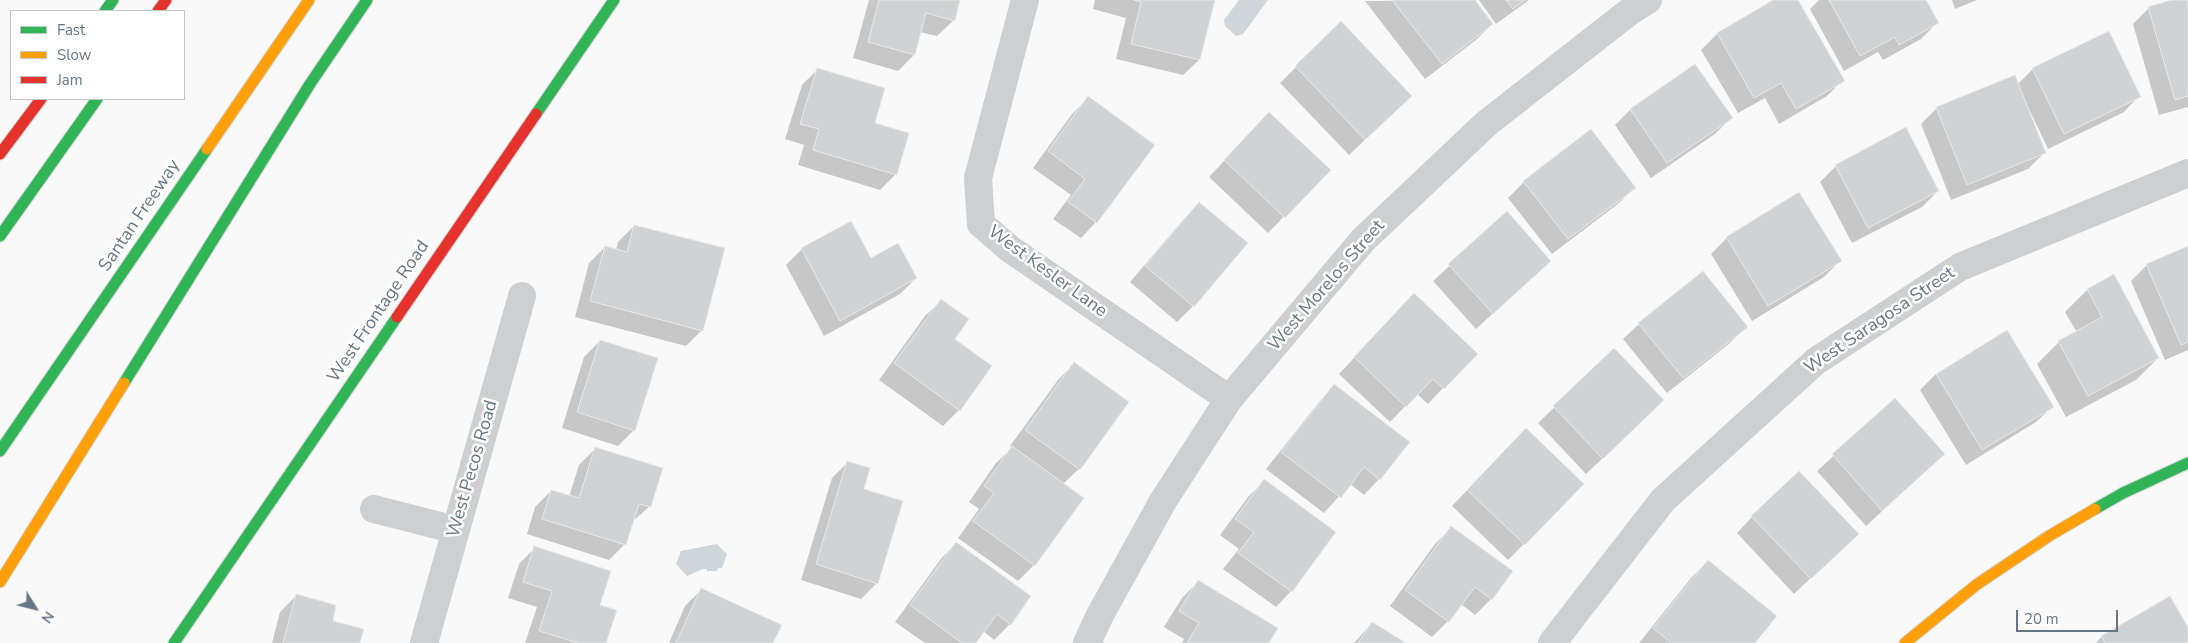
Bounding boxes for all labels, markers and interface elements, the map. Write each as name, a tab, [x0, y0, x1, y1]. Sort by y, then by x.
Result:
legend	[10, 10, 185, 100]
text: Fast	[57, 20, 85, 40]
text: Slow	[57, 45, 91, 65]
text: Jam	[57, 70, 83, 90]
street label: Santan Freeway	[95, 156, 185, 276]
street label: West Morelos Street	[1264, 216, 1390, 356]
street label: West Kesler Lane	[983, 221, 1111, 323]
street label: West Frontage Road	[323, 237, 435, 387]
street label: West Saragosa Street	[1801, 263, 1959, 379]
street label: West Pecos Road	[443, 398, 503, 540]
north arrow	[10, 583, 60, 633]
scale bar	[2018, 600, 2120, 632]
text: N	[37, 607, 58, 627]
text: 20 m	[2024, 609, 2059, 629]

